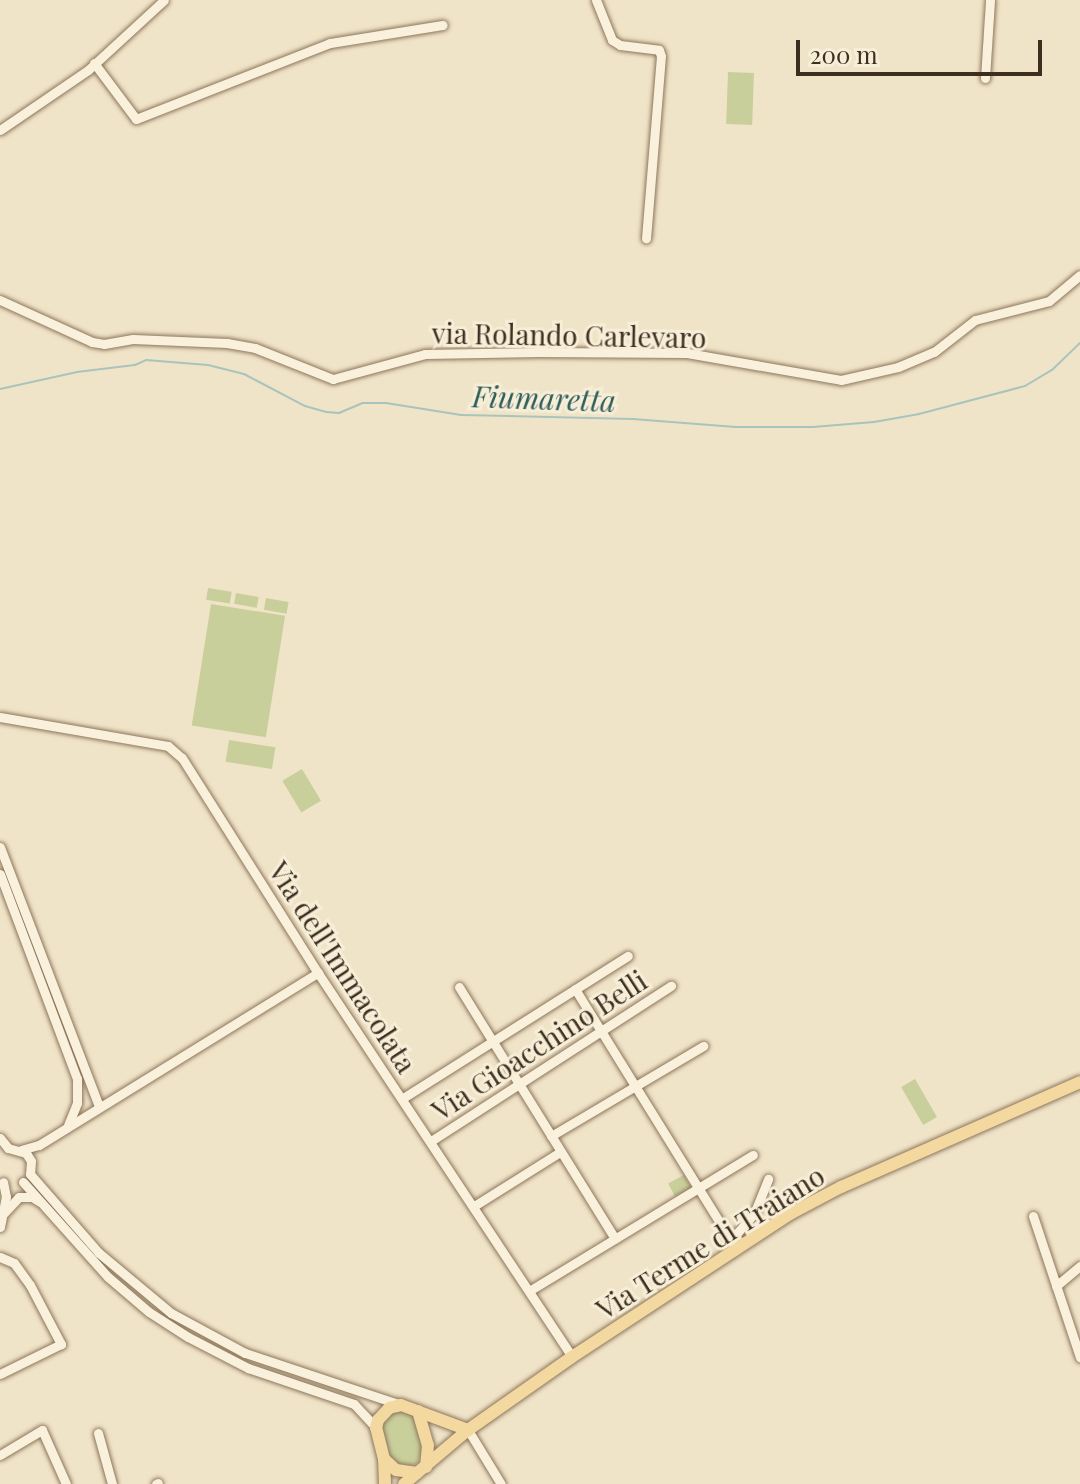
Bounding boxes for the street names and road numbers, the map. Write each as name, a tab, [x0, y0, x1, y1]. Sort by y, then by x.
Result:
street label: via Rolando Carlevaro	[431, 316, 707, 354]
street label: Via dell'Immacolata	[262, 855, 424, 1079]
street label: Via Gioacchino Belli	[425, 963, 653, 1127]
street label: Via Terme di Traiano	[589, 1158, 831, 1326]

